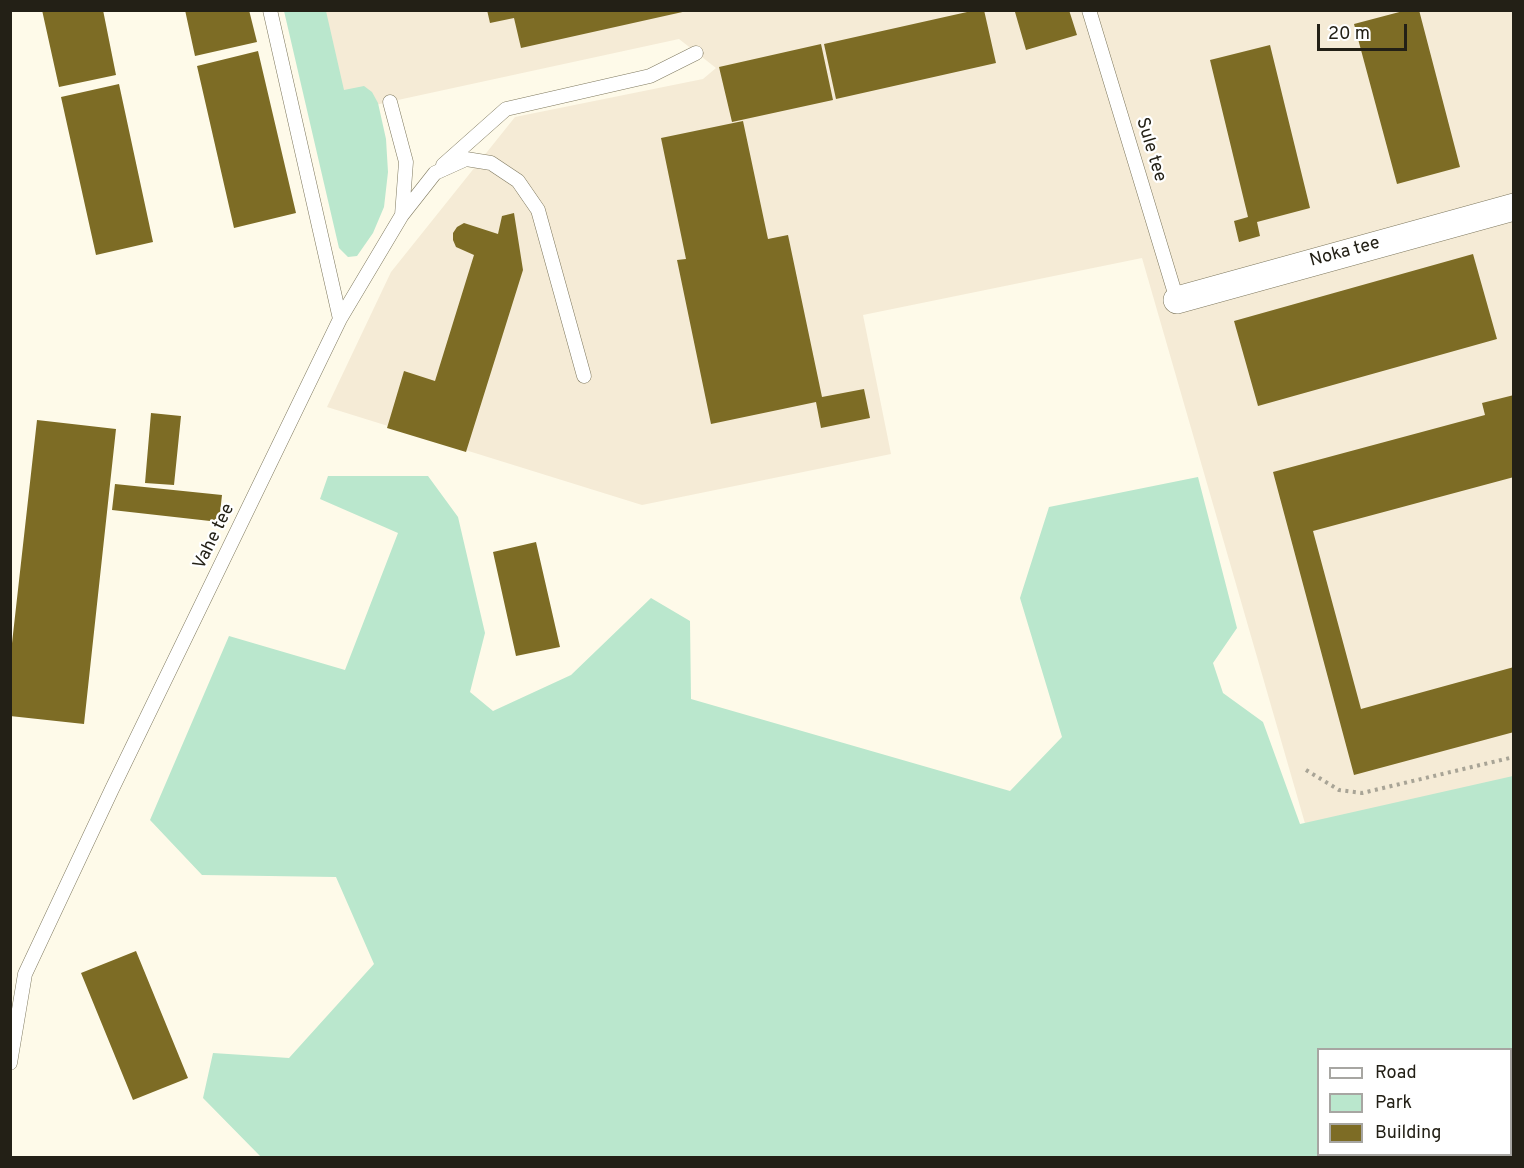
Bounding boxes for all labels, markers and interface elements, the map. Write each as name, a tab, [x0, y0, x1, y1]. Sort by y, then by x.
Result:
scale bar	[1320, 12, 1410, 50]
text: 20 m	[1328, 23, 1370, 46]
street label: Sule tee	[1130, 115, 1170, 185]
street label: Noka tee	[1307, 233, 1383, 273]
street label: Vahe tee	[190, 501, 240, 573]
legend	[1317, 1048, 1512, 1156]
text: Road	[1375, 1062, 1417, 1085]
text: Park	[1375, 1092, 1412, 1115]
text: Building	[1375, 1122, 1441, 1145]

